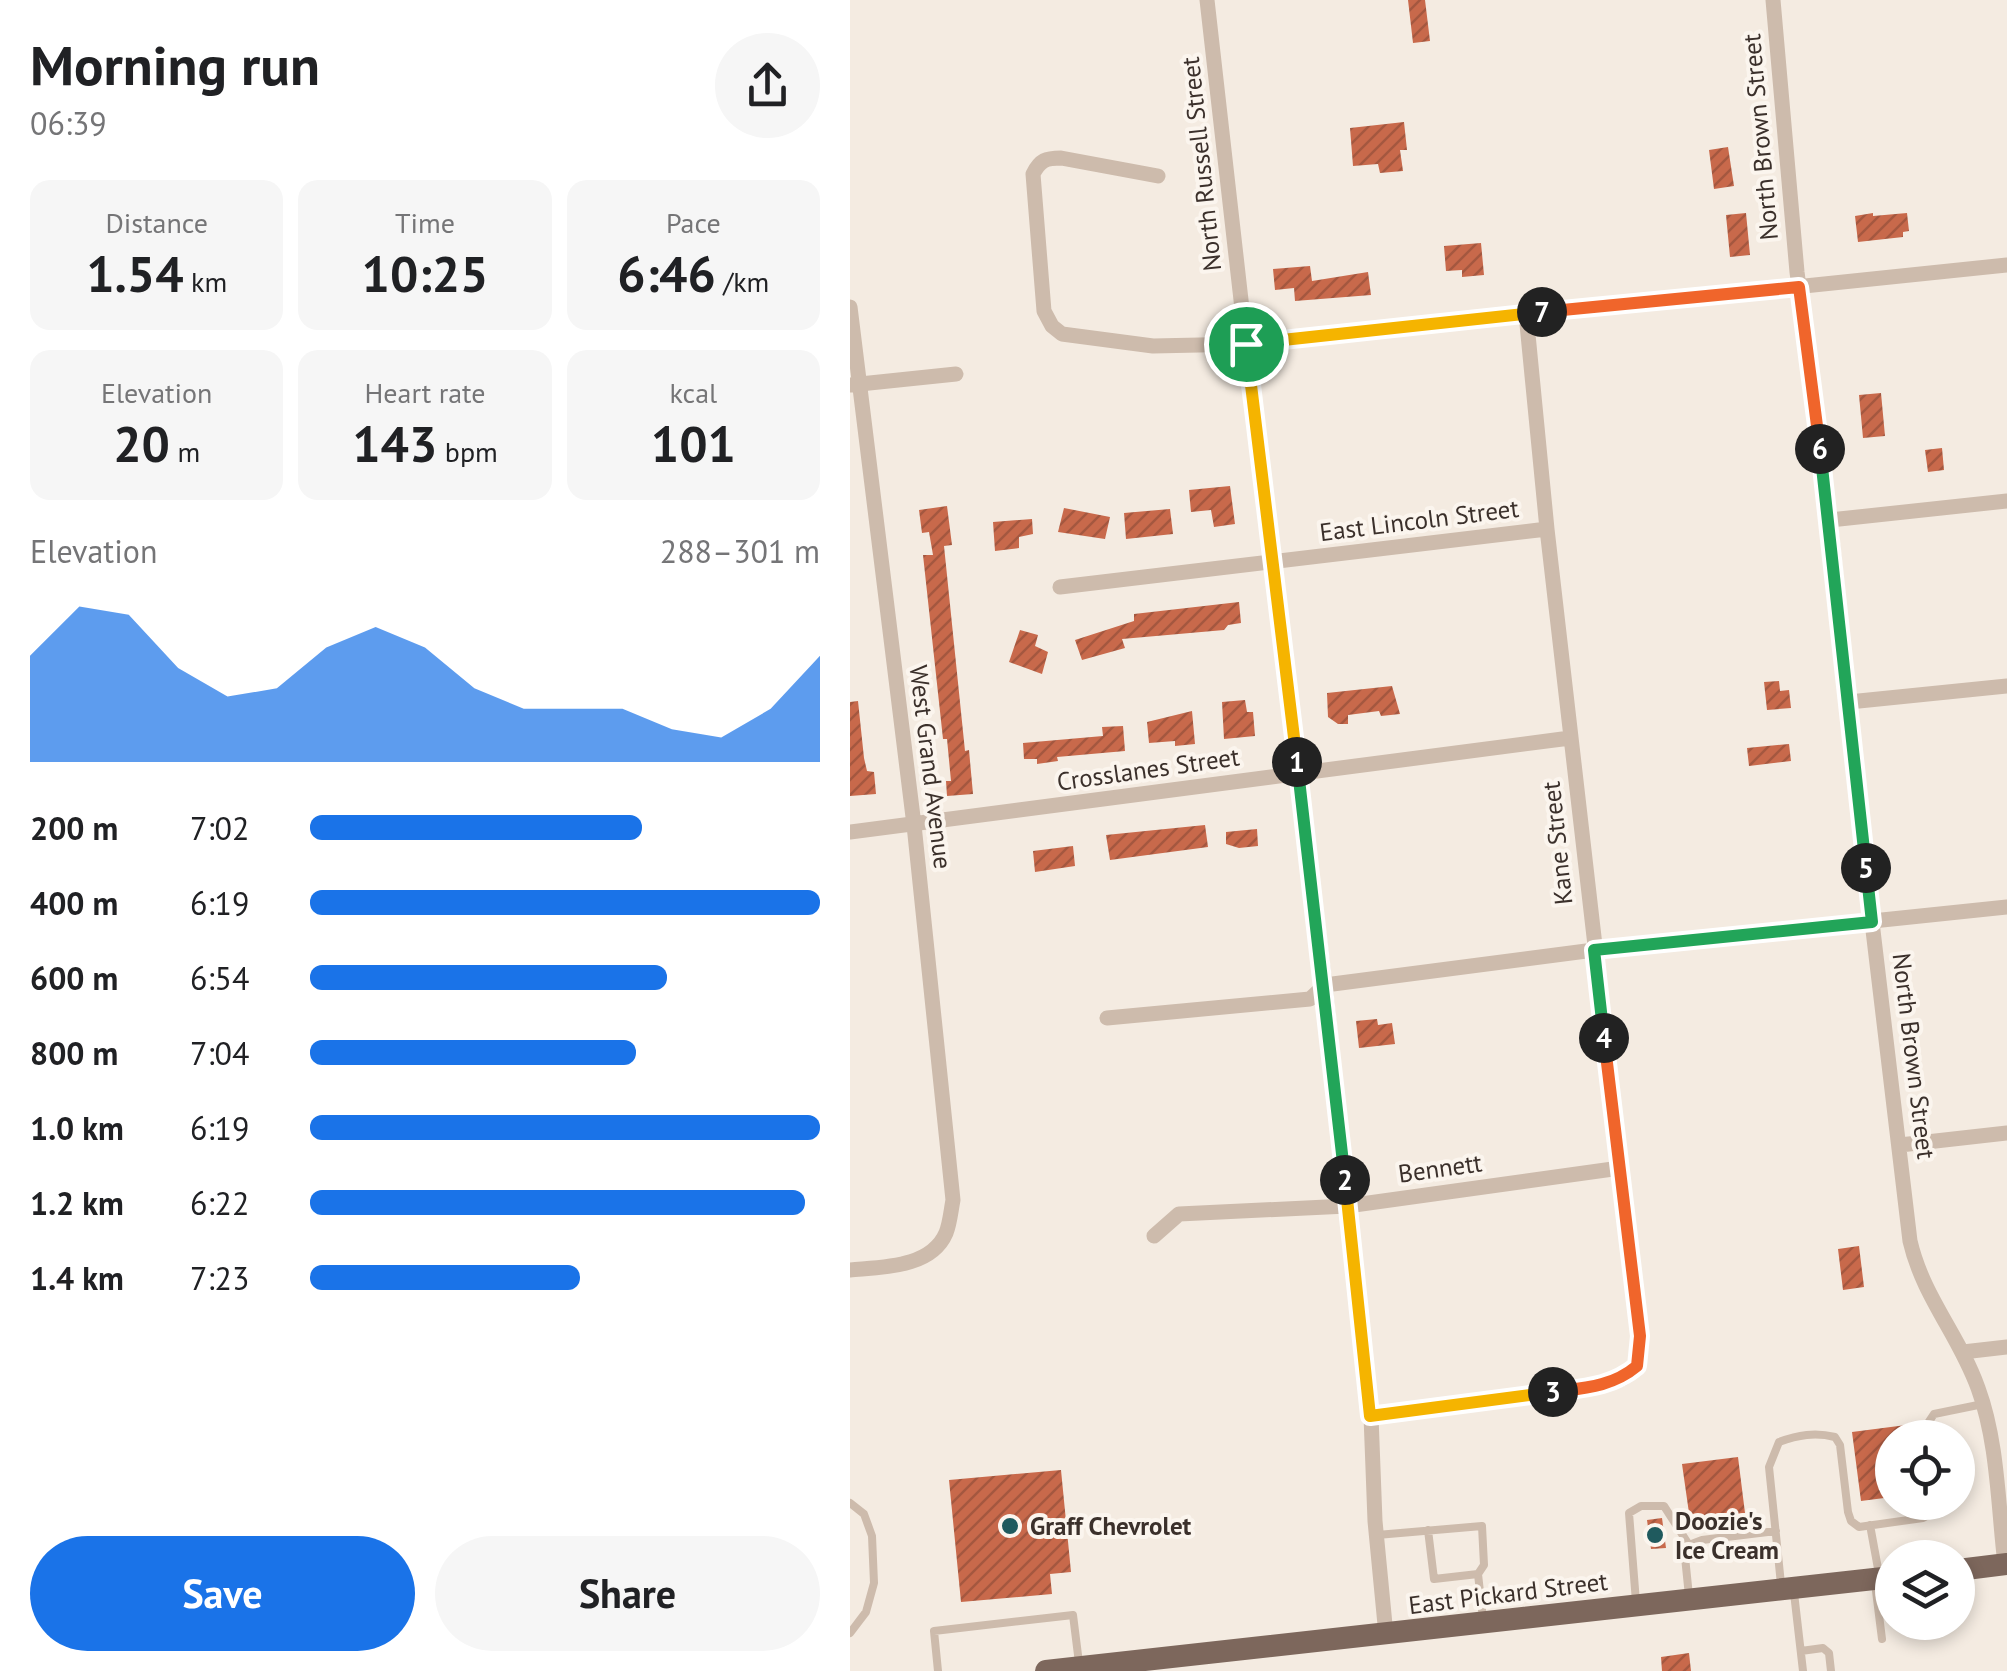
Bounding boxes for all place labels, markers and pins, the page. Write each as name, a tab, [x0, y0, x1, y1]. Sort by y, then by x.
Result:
pin: 7	[1517, 287, 1567, 337]
pin	[1204, 302, 1289, 387]
pin: 6	[1795, 424, 1845, 474]
pin: 1	[1272, 737, 1322, 787]
pin: 5	[1841, 843, 1891, 893]
pin: 4	[1579, 1013, 1629, 1063]
pin: 2	[1320, 1155, 1370, 1205]
pin: 3	[1528, 1367, 1578, 1417]
place label: Doozie's Ice Cream	[1675, 1505, 1779, 1566]
place label: Graff Chevrolet	[1030, 1510, 1192, 1542]
marker: Graff Chevrolet	[999, 1515, 1021, 1537]
marker: Doozie's Ice Cream	[1644, 1524, 1666, 1546]

